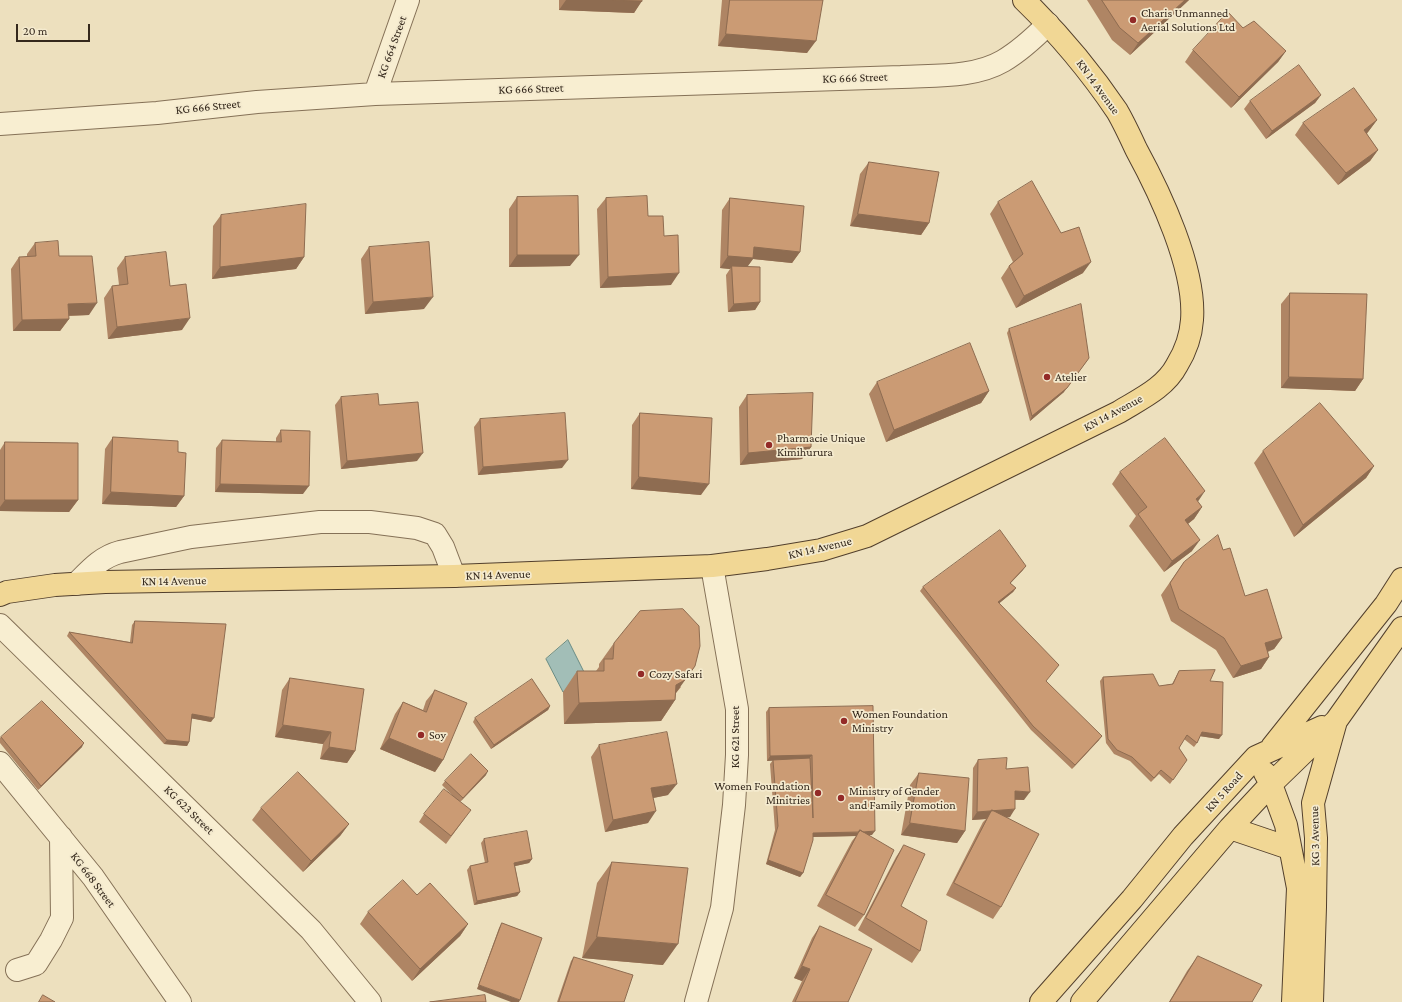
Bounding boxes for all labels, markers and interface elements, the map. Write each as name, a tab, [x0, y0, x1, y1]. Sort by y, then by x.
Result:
place label: Charis Unmanned Aerial Solutions Ltd	[1141, 6, 1235, 34]
street label: KG 664 Street	[374, 14, 410, 80]
marker: Charis Unmanned Aerial Solutions Ltd	[1128, 15, 1138, 25]
scale bar	[18, 16, 92, 42]
text: 20 m	[23, 24, 47, 38]
street label: KN 14 Avenue	[1073, 57, 1123, 117]
street label: KG 666 Street	[822, 70, 888, 86]
street label: KG 666 Street	[498, 81, 564, 97]
street label: KG 666 Street	[175, 96, 241, 118]
place label: Atelier	[1055, 370, 1087, 384]
marker: Atelier	[1042, 372, 1052, 382]
street label: KN 14 Avenue	[1081, 391, 1145, 435]
place label: Pharmacie Unique Kimihurura	[777, 431, 865, 459]
marker: Pharmacie Unique Kimihurura	[764, 440, 774, 450]
street label: KN 14 Avenue	[787, 534, 853, 562]
street label: KN 14 Avenue	[465, 567, 531, 583]
street label: KN 14 Avenue	[142, 573, 206, 589]
place label: Cozy Safari	[649, 667, 702, 681]
marker: Cozy Safari	[636, 669, 646, 679]
street label: KG 621 Street	[728, 706, 742, 768]
place label: Women Foundation Ministry	[852, 707, 948, 735]
marker: Women Foundation Ministry	[839, 716, 849, 726]
place label: Soy	[429, 728, 446, 742]
marker: Soy	[416, 730, 426, 740]
street label: KN 5 Road	[1202, 769, 1246, 815]
place label: Women Foundation Minitries	[714, 779, 810, 807]
street label: KG 623 Street	[161, 783, 217, 837]
place label: Ministry of Gender and Family Promotion	[849, 784, 956, 812]
marker: Women Foundation Minitries	[813, 788, 823, 798]
marker: Ministry of Gender and Family Promotion	[836, 793, 846, 803]
street label: KG 3 Avenue	[1307, 806, 1323, 866]
street label: KG 668 Street	[68, 849, 118, 911]

